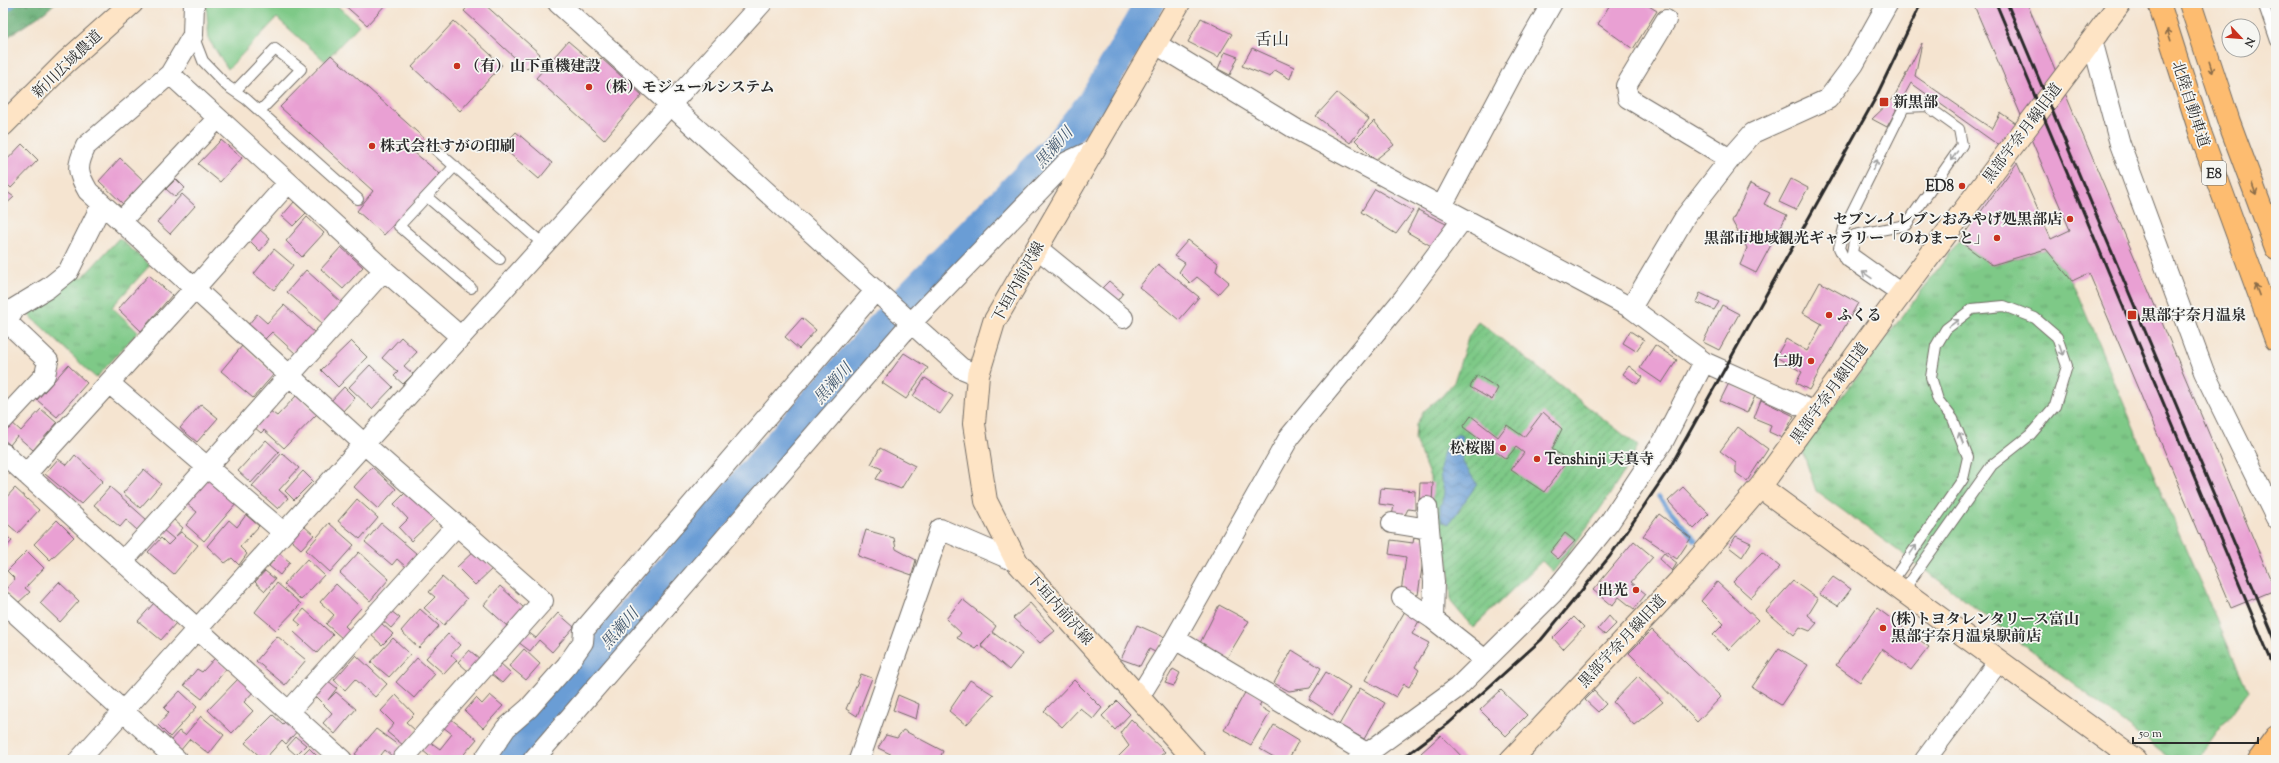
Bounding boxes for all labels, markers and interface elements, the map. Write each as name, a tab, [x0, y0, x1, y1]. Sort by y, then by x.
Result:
north arrow	[2221, 18, 2261, 58]
street label: 新川広域農道	[28, 26, 108, 104]
district label: 舌山	[1255, 29, 1289, 53]
one-way arrow	[2165, 29, 2172, 42]
text: N	[2240, 34, 2259, 50]
place label: （有）山下重機建設	[465, 57, 601, 78]
street label: 北陸自動車道	[2166, 58, 2213, 151]
one-way arrow	[2208, 60, 2215, 73]
marker: （有）山下重機建設	[452, 61, 462, 71]
place label: （株）モジュールシステム	[597, 78, 775, 99]
street label: 黒部宇奈月線旧道	[1979, 80, 2068, 188]
marker: （株）モジュールシステム	[584, 82, 594, 92]
place label: 新黒部	[1893, 93, 1939, 114]
marker: 新黒部	[1878, 96, 1890, 108]
water label: 黒瀬川	[1030, 122, 1081, 174]
place label: 株式会社すがの印刷	[380, 137, 515, 158]
marker: 株式会社すがの印刷	[367, 141, 377, 151]
one-way arrow	[1950, 151, 1958, 162]
one-way arrow	[1872, 160, 1879, 172]
road number: E8	[2202, 161, 2226, 185]
place label: ED8	[1926, 177, 1954, 198]
marker: ED8	[1957, 181, 1967, 191]
one-way arrow	[2251, 183, 2259, 195]
place label: セブン-イレブンおみやげ処黒部店	[1833, 210, 2062, 231]
marker: セブン-イレブンおみやげ処黒部店	[2065, 214, 2075, 224]
place label: 黒部市地域観光ギャラリー「のわまーと」	[1704, 229, 1989, 250]
marker: 黒部市地域観光ギャラリー「のわまーと」	[1992, 233, 2002, 243]
street label: 下垣内前沢線	[988, 238, 1050, 327]
one-way arrow	[1861, 270, 1872, 279]
one-way arrow	[2253, 285, 2261, 297]
place label: ふくる	[1837, 306, 1882, 327]
place label: 黒部宇奈月温泉	[2141, 306, 2246, 327]
marker: 黒部宇奈月温泉	[2126, 309, 2138, 321]
marker: ふくる	[1824, 310, 1834, 320]
one-way arrow	[1949, 319, 1960, 327]
street label: 黒部宇奈月線旧道	[1786, 339, 1874, 449]
one-way arrow	[2058, 343, 2066, 355]
place label: 仁助	[1773, 352, 1803, 373]
marker: 仁助	[1806, 356, 1816, 366]
water label: 黒瀬川	[809, 358, 860, 410]
one-way arrow	[1956, 432, 1964, 444]
place label: 松桜閣	[1450, 439, 1495, 460]
marker: 松桜閣	[1498, 443, 1508, 453]
place label: Tenshinji 天真寺	[1545, 450, 1654, 471]
marker: Tenshinji 天真寺	[1532, 454, 1542, 464]
one-way arrow	[1909, 545, 1917, 556]
street label: 下垣内前沢線	[1021, 570, 1097, 650]
place label: 出光	[1598, 581, 1628, 602]
marker: 出光	[1631, 585, 1641, 595]
street label: 黒部宇奈月線旧道	[1574, 591, 1672, 693]
water label: 黒瀬川	[596, 602, 647, 655]
place label: (株)トヨタレンタリース富山 黒部宇奈月温泉駅前店	[1891, 610, 2079, 648]
marker: (株)トヨタレンタリース富山 黒部宇奈月温泉駅前店	[1878, 623, 1888, 633]
scale bar	[2133, 719, 2258, 745]
text: 50 m	[2138, 725, 2162, 743]

